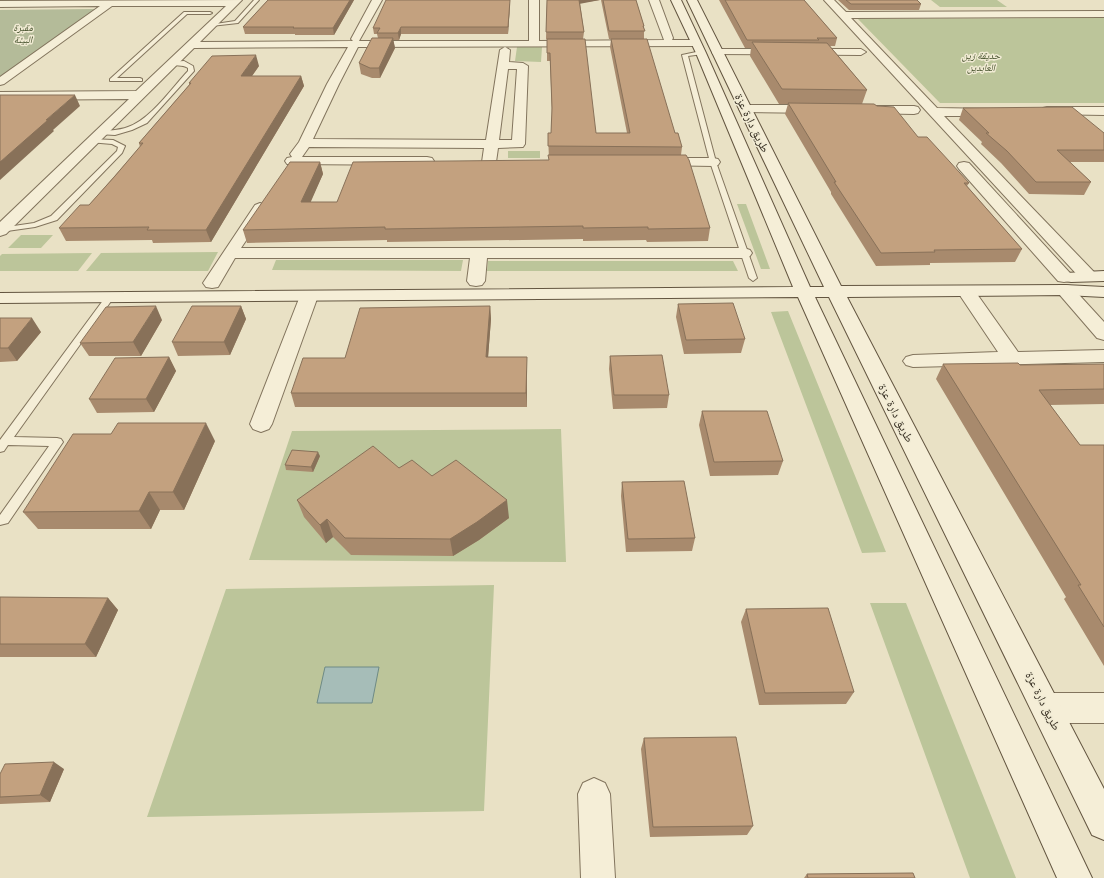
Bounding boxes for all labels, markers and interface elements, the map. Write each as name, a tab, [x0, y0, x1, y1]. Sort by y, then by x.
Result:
park label: مقبرة البيئة	[13, 20, 34, 48]
park label: حديقة زين العابدين	[962, 48, 1001, 76]
street label: طريق دارة عزة	[729, 90, 774, 156]
street label: طريق دارة عزة	[873, 381, 919, 446]
street label: طريق دارة عزة	[1020, 669, 1066, 734]

